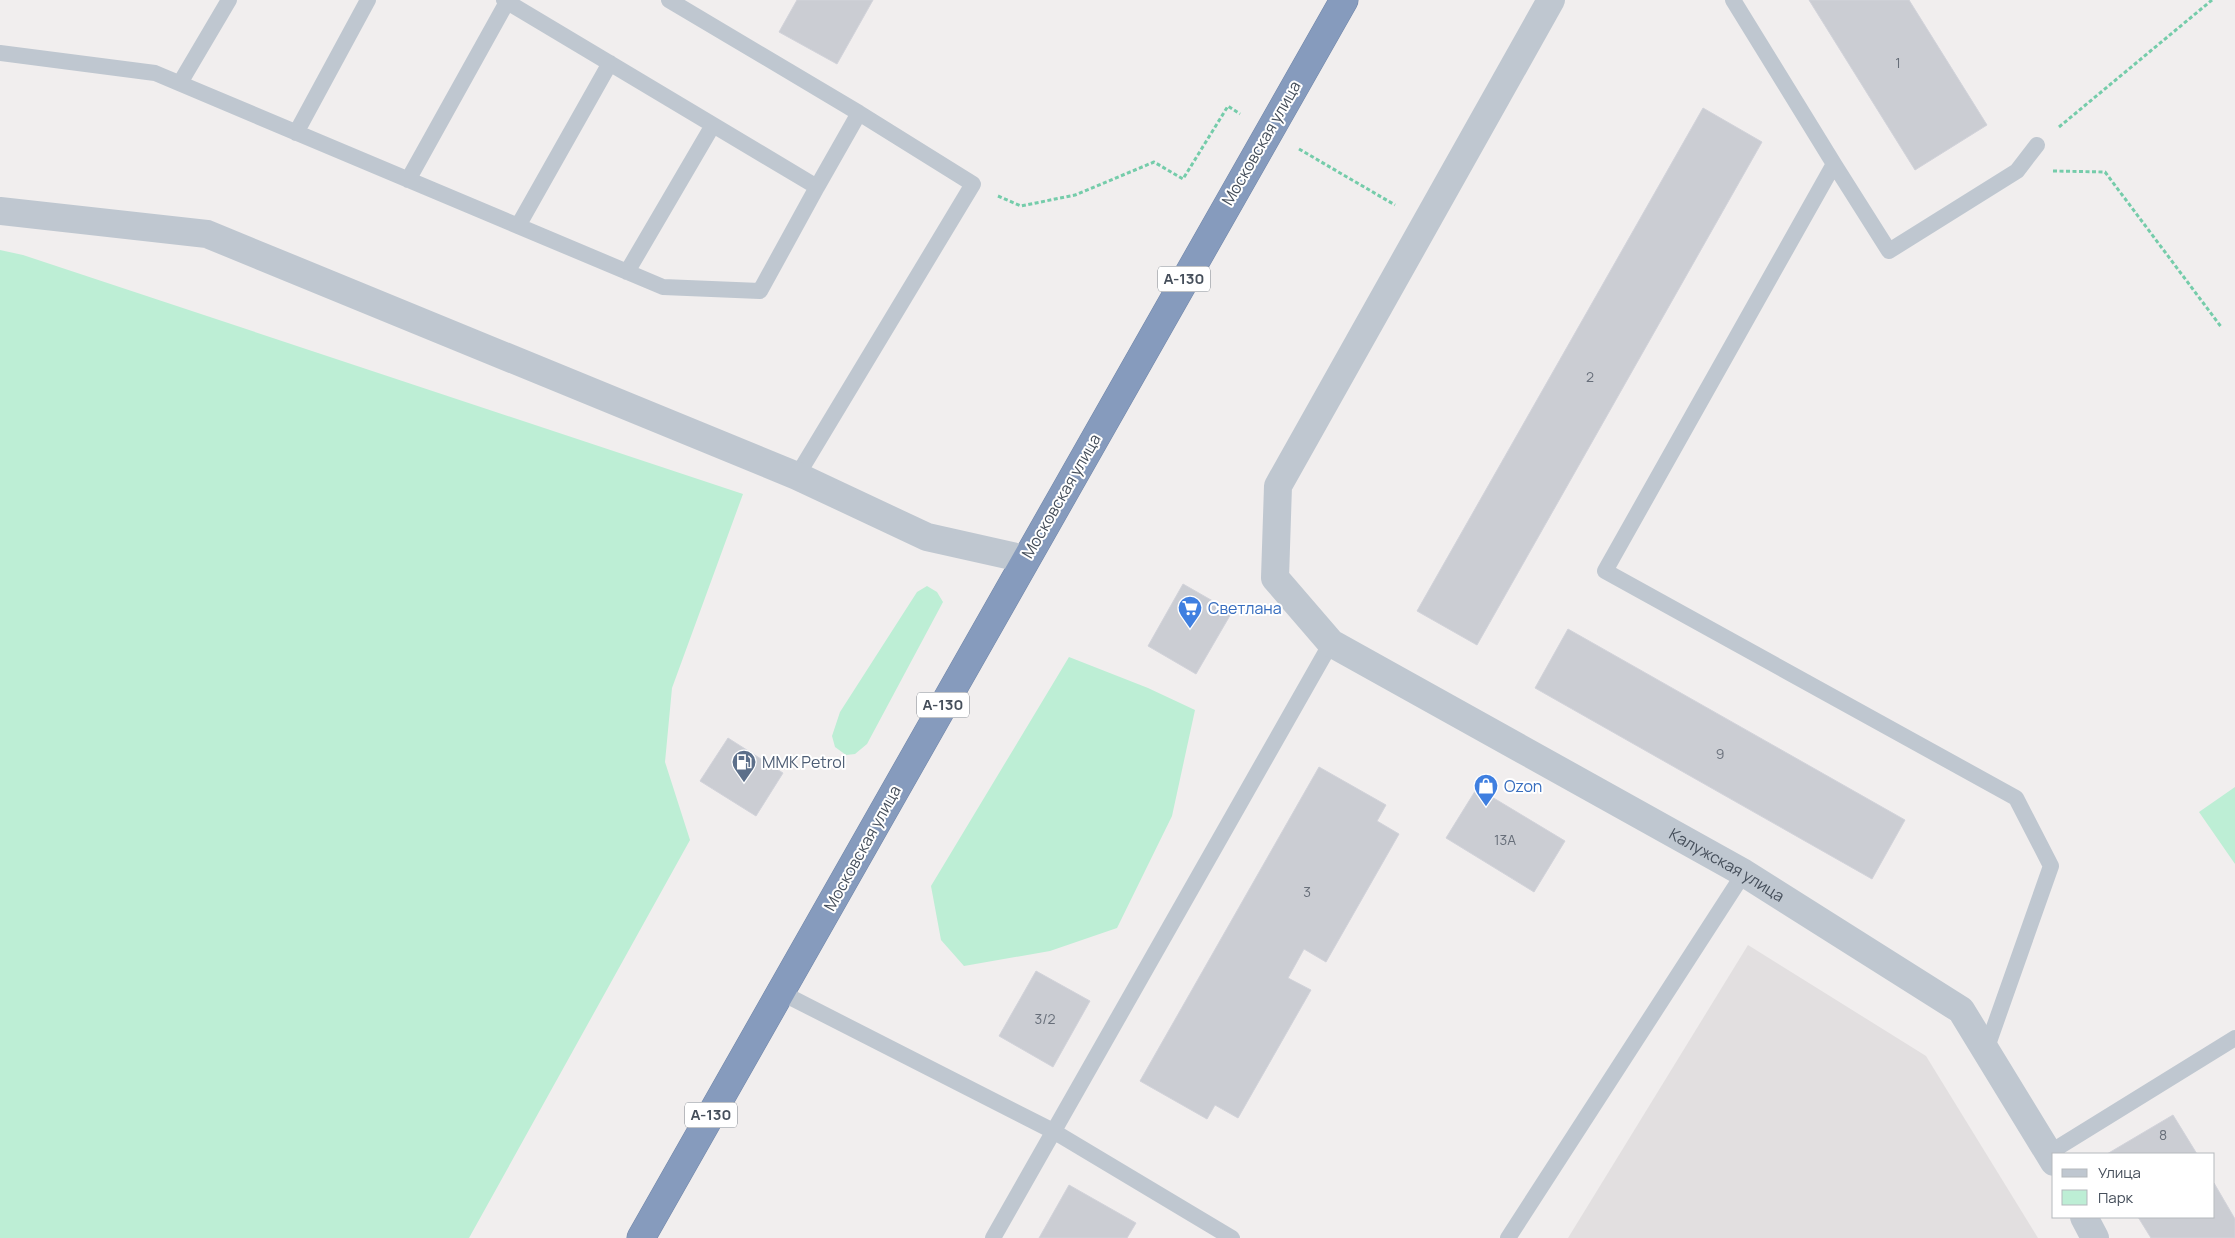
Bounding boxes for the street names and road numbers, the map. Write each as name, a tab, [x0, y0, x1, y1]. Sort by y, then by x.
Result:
street label: Московская улица	[1216, 77, 1306, 209]
road number: А-130	[1158, 266, 1210, 292]
street label: Московская улица	[1016, 430, 1106, 562]
road number: А-130	[917, 692, 969, 718]
street label: Московская улица	[818, 781, 906, 915]
street label: Калужская улица	[1665, 823, 1789, 907]
road number: А-130	[685, 1102, 737, 1128]

